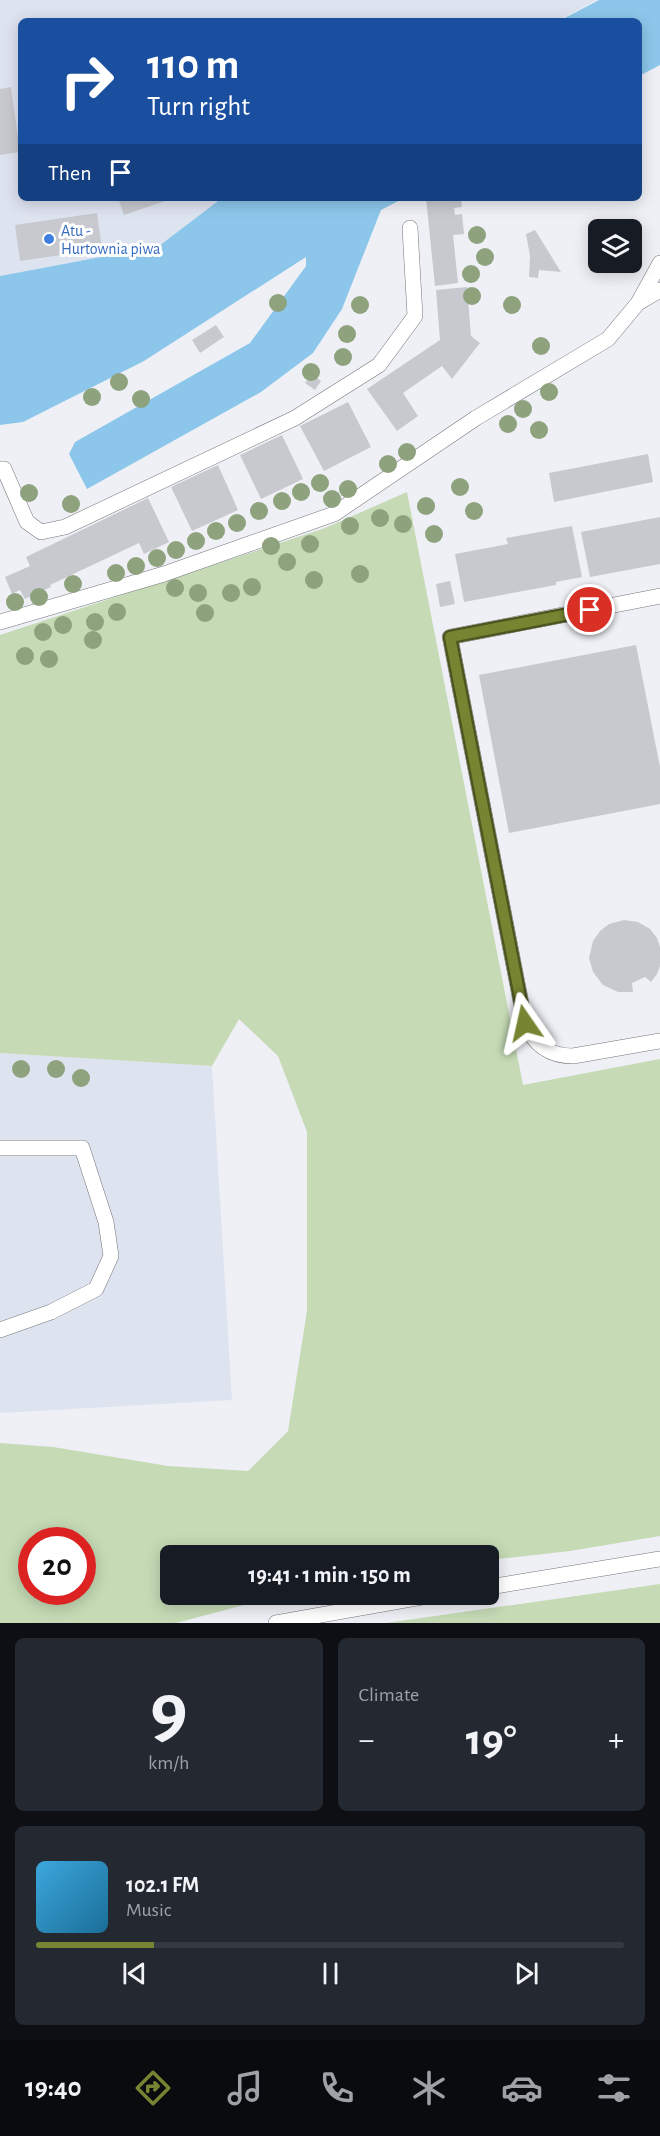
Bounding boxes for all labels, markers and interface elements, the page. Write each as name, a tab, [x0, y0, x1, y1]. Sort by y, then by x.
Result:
icon: right	[48, 42, 126, 120]
text: 110 m	[147, 44, 239, 86]
text: Turn right	[147, 93, 250, 120]
icon: arrive	[104, 156, 137, 189]
text: Then	[48, 162, 92, 184]
map controls	[588, 219, 642, 273]
button: layers	[588, 219, 642, 273]
place label: Atu - Hurtownia piwa	[61, 223, 160, 257]
marker: Atu - Hurtownia piwa	[42, 232, 56, 246]
pin	[564, 584, 615, 635]
icon: arrive	[573, 593, 606, 626]
position arrow	[493, 991, 557, 1055]
speed limit sign: 20	[18, 1527, 96, 1605]
text: 19:41 · 1 min · 150 m	[248, 1564, 411, 1586]
text: 9	[150, 1673, 188, 1751]
text: Climate	[359, 1685, 419, 1705]
text: 19°	[466, 1718, 517, 1763]
text: −	[359, 1724, 374, 1757]
text: +	[608, 1724, 624, 1757]
text: km/h	[148, 1753, 189, 1773]
text: 102.1 FM	[126, 1874, 199, 1896]
text: Music	[126, 1900, 172, 1920]
icon: previous	[118, 1957, 151, 1990]
icon: pause	[314, 1957, 347, 1990]
icon: next	[510, 1957, 543, 1990]
icon: directions	[132, 2067, 174, 2109]
icon: music	[224, 2067, 266, 2109]
icon: phone	[316, 2067, 358, 2109]
icon: climate	[408, 2067, 450, 2109]
icon: car	[501, 2067, 543, 2109]
icon: filters	[593, 2067, 635, 2109]
text: 19:40	[25, 2074, 82, 2101]

